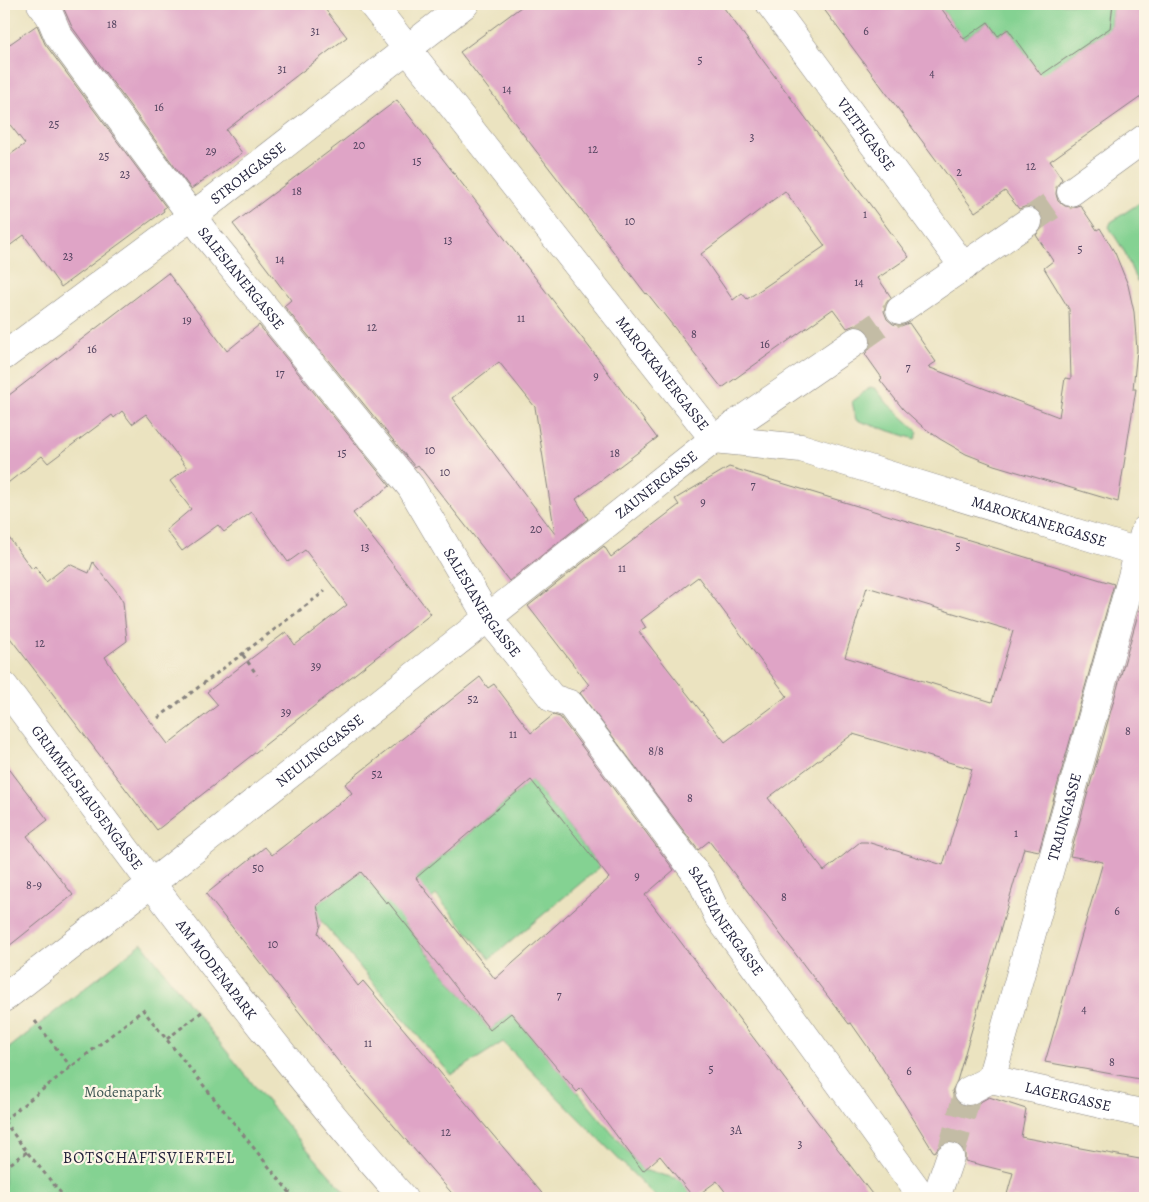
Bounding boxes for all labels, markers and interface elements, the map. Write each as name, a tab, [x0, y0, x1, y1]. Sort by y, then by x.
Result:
house number: 18	[107, 16, 117, 32]
house number: 31	[310, 23, 320, 39]
house number: 6	[863, 23, 869, 39]
house number: 5	[697, 52, 703, 68]
house number: 31	[277, 61, 287, 77]
house number: 4	[929, 65, 935, 81]
house number: 14	[502, 81, 512, 97]
street label: VEITHGASSE	[832, 93, 900, 175]
house number: 16	[154, 99, 164, 115]
house number: 25	[49, 116, 59, 132]
house number: 3	[750, 129, 755, 145]
street label: STROHGASSE	[206, 137, 290, 209]
house number: 20	[353, 137, 365, 153]
house number: 12	[588, 141, 598, 157]
house number: 29	[205, 143, 217, 159]
house number: 25	[99, 148, 109, 164]
house number: 15	[412, 153, 422, 169]
house number: 12	[1026, 158, 1036, 174]
house number: 2	[956, 164, 962, 180]
house number: 23	[120, 166, 130, 182]
house number: 18	[292, 183, 302, 199]
house number: 1	[863, 206, 867, 222]
house number: 10	[625, 213, 635, 229]
street label: SALESIANERGASSE	[193, 223, 289, 334]
house number: 13	[443, 232, 453, 248]
house number: 5	[1077, 241, 1083, 257]
house number: 23	[63, 248, 73, 264]
house number: 14	[275, 251, 285, 267]
house number: 14	[854, 274, 864, 290]
house number: 11	[517, 310, 525, 326]
house number: 19	[182, 312, 192, 328]
street label: MAROKKANERGASSE	[611, 312, 714, 435]
house number: 12	[367, 319, 377, 335]
house number: 8	[691, 326, 697, 342]
house number: 16	[760, 336, 770, 352]
house number: 16	[87, 341, 97, 357]
house number: 7	[905, 359, 911, 375]
house number: 17	[275, 365, 286, 381]
house number: 9	[593, 368, 599, 384]
house number: 10	[425, 442, 435, 458]
house number: 15	[337, 445, 347, 461]
house number: 18	[610, 445, 620, 461]
street label: ZAUNERGASSE	[611, 446, 701, 523]
house number: 10	[440, 464, 450, 480]
house number: 7	[750, 477, 756, 493]
street label: MAROKKANERGASSE	[969, 491, 1109, 552]
house number: 9	[700, 494, 706, 510]
house number: 20	[530, 521, 542, 537]
house number: 5	[955, 538, 961, 554]
house number: 13	[360, 539, 370, 555]
street label: SALESIANERGASSE	[439, 544, 525, 661]
house number: 11	[618, 560, 626, 576]
house number: 12	[35, 635, 45, 651]
house number: 39	[311, 658, 321, 674]
house number: 52	[468, 691, 479, 707]
house number: 39	[281, 704, 291, 720]
street label: NEULINGGASSE	[271, 710, 368, 792]
street label: GRIMMELSHAUSENGASSE	[27, 721, 148, 874]
house number: 8	[1125, 723, 1131, 739]
house number: 11	[509, 726, 517, 742]
house number: 8/8	[648, 743, 664, 759]
house number: 52	[372, 766, 383, 782]
street label: TRAUNGASSE	[1043, 771, 1086, 863]
house number: 8	[687, 790, 693, 806]
house number: 1	[1014, 825, 1018, 841]
house number: 50	[252, 860, 264, 876]
street label: SALESIANERGASSE	[684, 861, 768, 980]
house number: 9	[634, 868, 640, 884]
house number: 8-9	[26, 877, 42, 893]
house number: 8	[781, 889, 787, 905]
house number: 6	[1114, 903, 1120, 919]
street label: AM MODENAPARK	[171, 914, 262, 1024]
house number: 10	[268, 936, 278, 952]
house number: 7	[556, 987, 562, 1003]
house number: 4	[1081, 1001, 1087, 1017]
house number: 11	[364, 1035, 372, 1051]
house number: 8	[1109, 1054, 1115, 1070]
house number: 5	[708, 1061, 714, 1077]
house number: 6	[906, 1063, 912, 1079]
street label: LAGERGASSE	[1023, 1077, 1113, 1116]
park label: Modenapark	[84, 1082, 163, 1102]
house number: 3A	[730, 1122, 743, 1138]
house number: 12	[441, 1124, 451, 1140]
house number: 3	[798, 1136, 803, 1152]
district label: BOTSCHAFTSVIERTEL	[63, 1147, 235, 1169]

